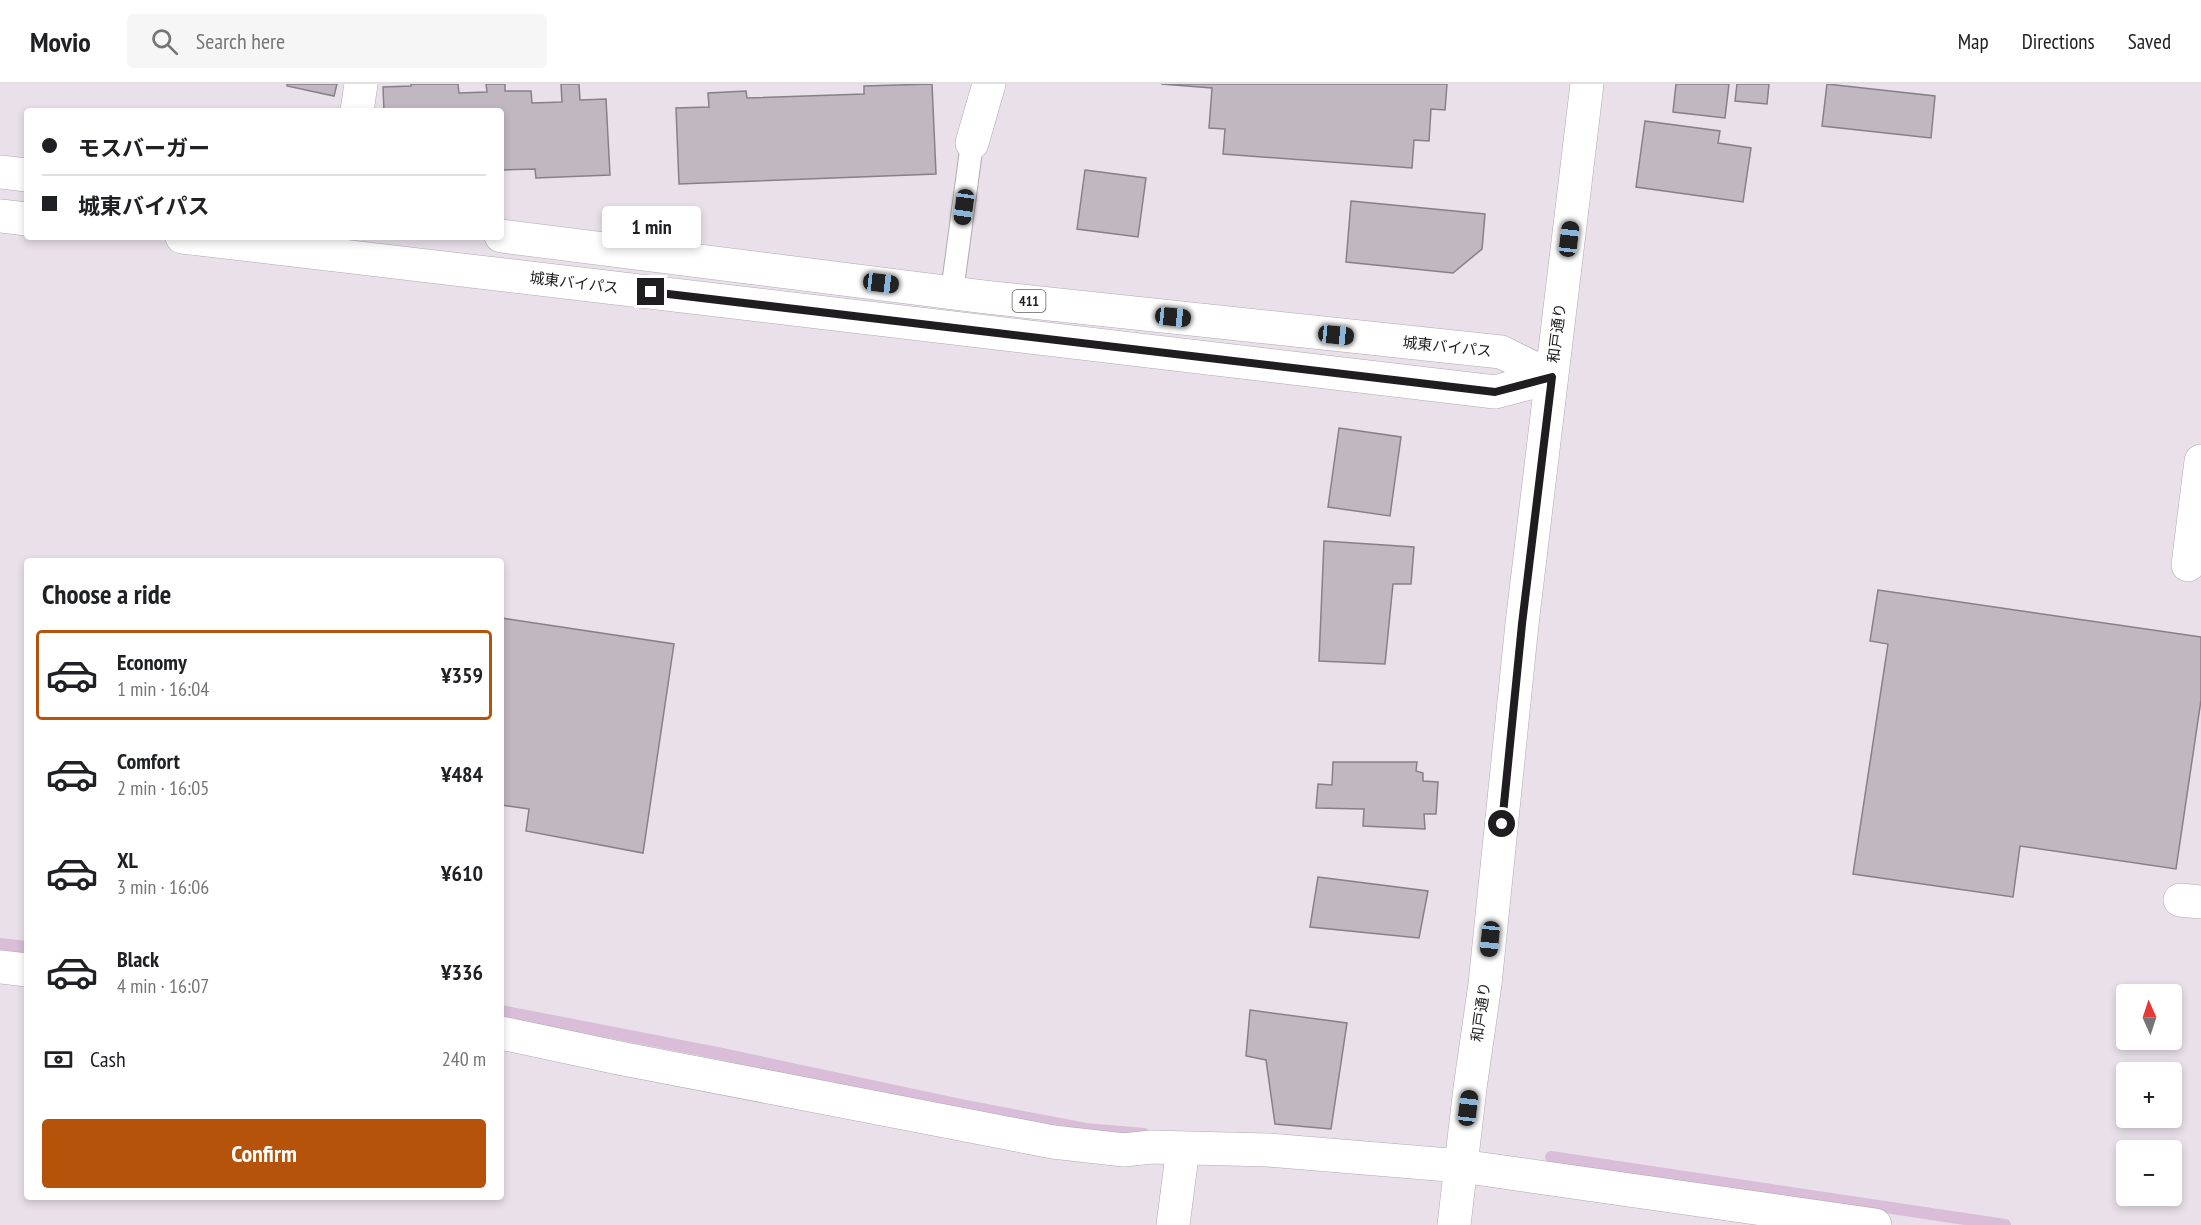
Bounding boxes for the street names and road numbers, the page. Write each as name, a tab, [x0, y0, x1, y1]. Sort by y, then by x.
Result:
street label: 城東バイパス	[528, 268, 620, 297]
road number: 411	[1012, 290, 1046, 312]
street label: 和戸通り	[1543, 302, 1570, 364]
street label: 城東バイパス	[1401, 332, 1493, 361]
street label: 和戸通り	[1467, 981, 1494, 1043]

